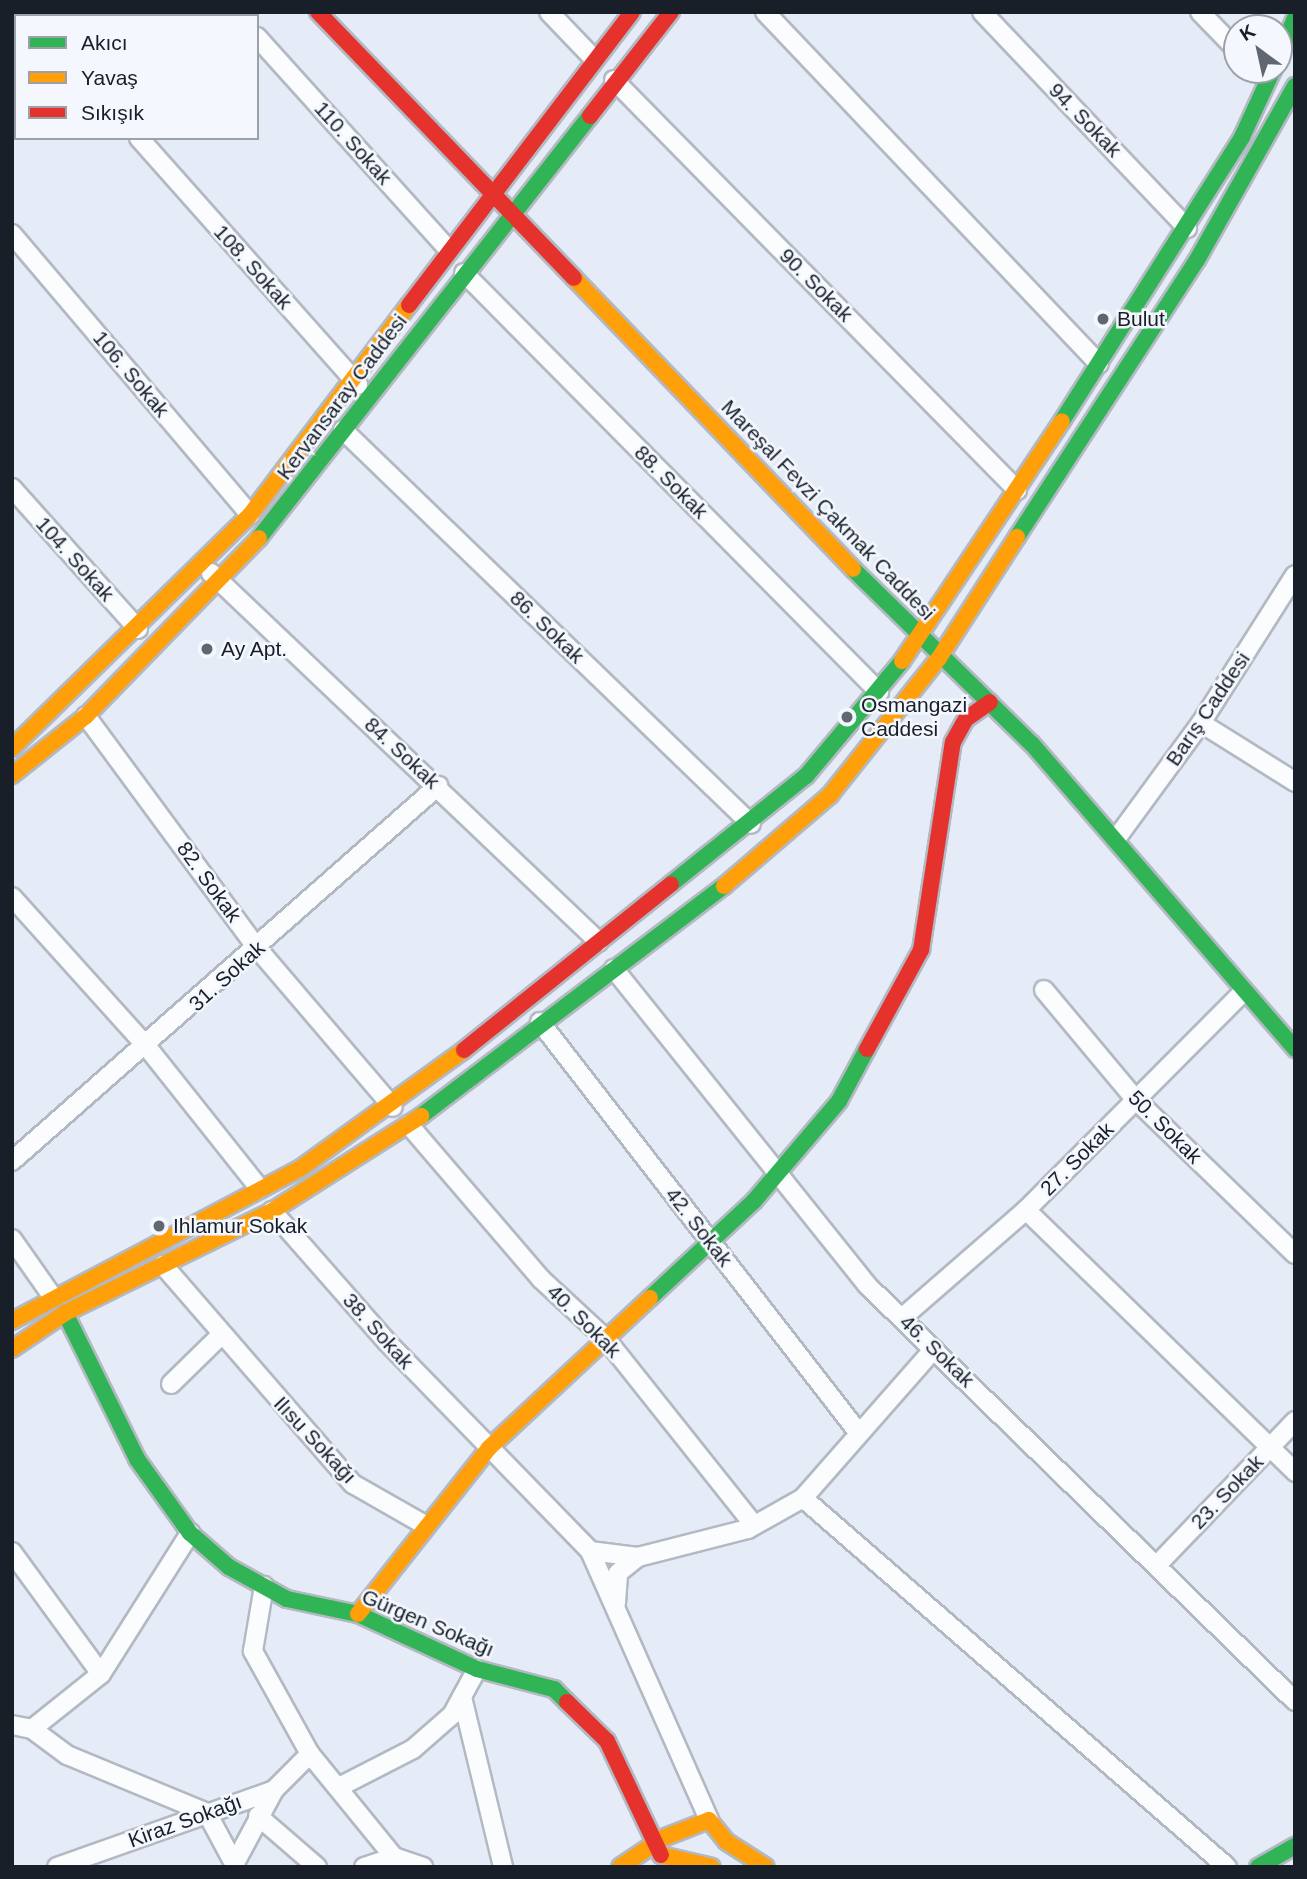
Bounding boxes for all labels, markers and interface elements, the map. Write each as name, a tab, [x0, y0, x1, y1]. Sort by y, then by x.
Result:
legend	[14, 14, 259, 140]
north arrow	[1223, 14, 1293, 84]
text: K	[1236, 20, 1259, 45]
text: Akıcı	[81, 31, 128, 54]
text: Yavaş	[81, 66, 138, 89]
street label: 94. Sokak	[1043, 78, 1127, 162]
street label: 110. Sokak	[309, 96, 397, 190]
text: Sıkışık	[81, 101, 144, 124]
street label: 108. Sokak	[208, 220, 298, 314]
street label: 90. Sokak	[774, 243, 858, 327]
place label: Bulut	[1117, 306, 1165, 332]
street label: Kervansaray Caddesi	[272, 309, 412, 485]
marker: Bulut	[1095, 311, 1111, 327]
street label: 106. Sokak	[88, 326, 174, 422]
street label: Mareşal Fevzi Çakmak Caddesi	[716, 395, 940, 625]
street label: 88. Sokak	[629, 440, 713, 524]
street label: 104. Sokak	[30, 512, 120, 606]
street label: 86. Sokak	[505, 585, 589, 669]
place label: Ay Apt.	[221, 636, 288, 662]
marker: Ay Apt.	[199, 641, 215, 657]
street label: Barış Caddesi	[1161, 647, 1255, 771]
place label: Osmangazi Caddesi	[861, 692, 967, 742]
marker: Osmangazi Caddesi	[839, 709, 855, 725]
street label: 84. Sokak	[359, 712, 445, 794]
street label: 82. Sokak	[171, 837, 247, 927]
street label: 31. Sokak	[184, 935, 270, 1017]
street label: 50. Sokak	[1123, 1085, 1207, 1169]
street label: 27. Sokak	[1035, 1117, 1119, 1201]
street label: 42. Sokak	[660, 1182, 738, 1272]
place label: Ihlamur Sokak	[173, 1213, 307, 1239]
marker: Ihlamur Sokak	[151, 1218, 167, 1234]
street label: 40. Sokak	[542, 1279, 626, 1363]
street label: 38. Sokak	[337, 1288, 419, 1374]
street label: 46. Sokak	[895, 1309, 979, 1393]
street label: Ilısu Sokağı	[268, 1391, 362, 1489]
street label: 23. Sokak	[1185, 1450, 1269, 1534]
street label: Gürgen Sokağı	[358, 1584, 498, 1662]
street label: Kiraz Sokağı	[125, 1789, 245, 1853]

